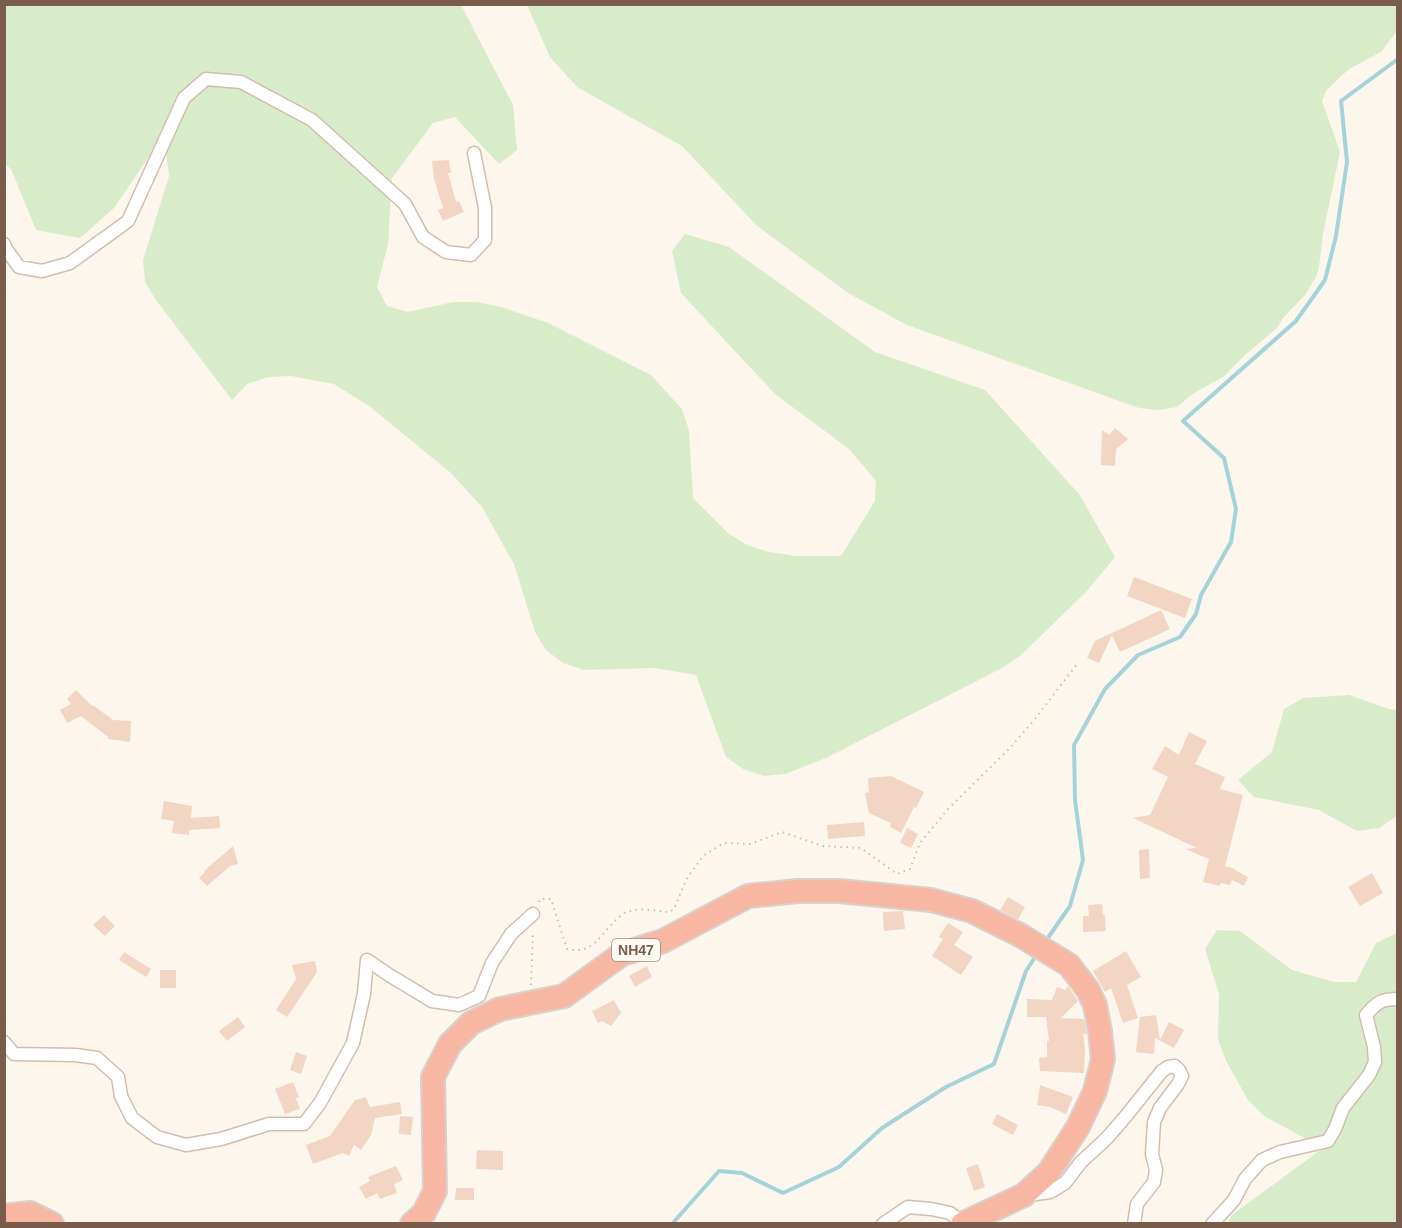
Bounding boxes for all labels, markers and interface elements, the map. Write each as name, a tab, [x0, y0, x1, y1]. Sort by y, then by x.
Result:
road number: NH47	[612, 939, 660, 961]

